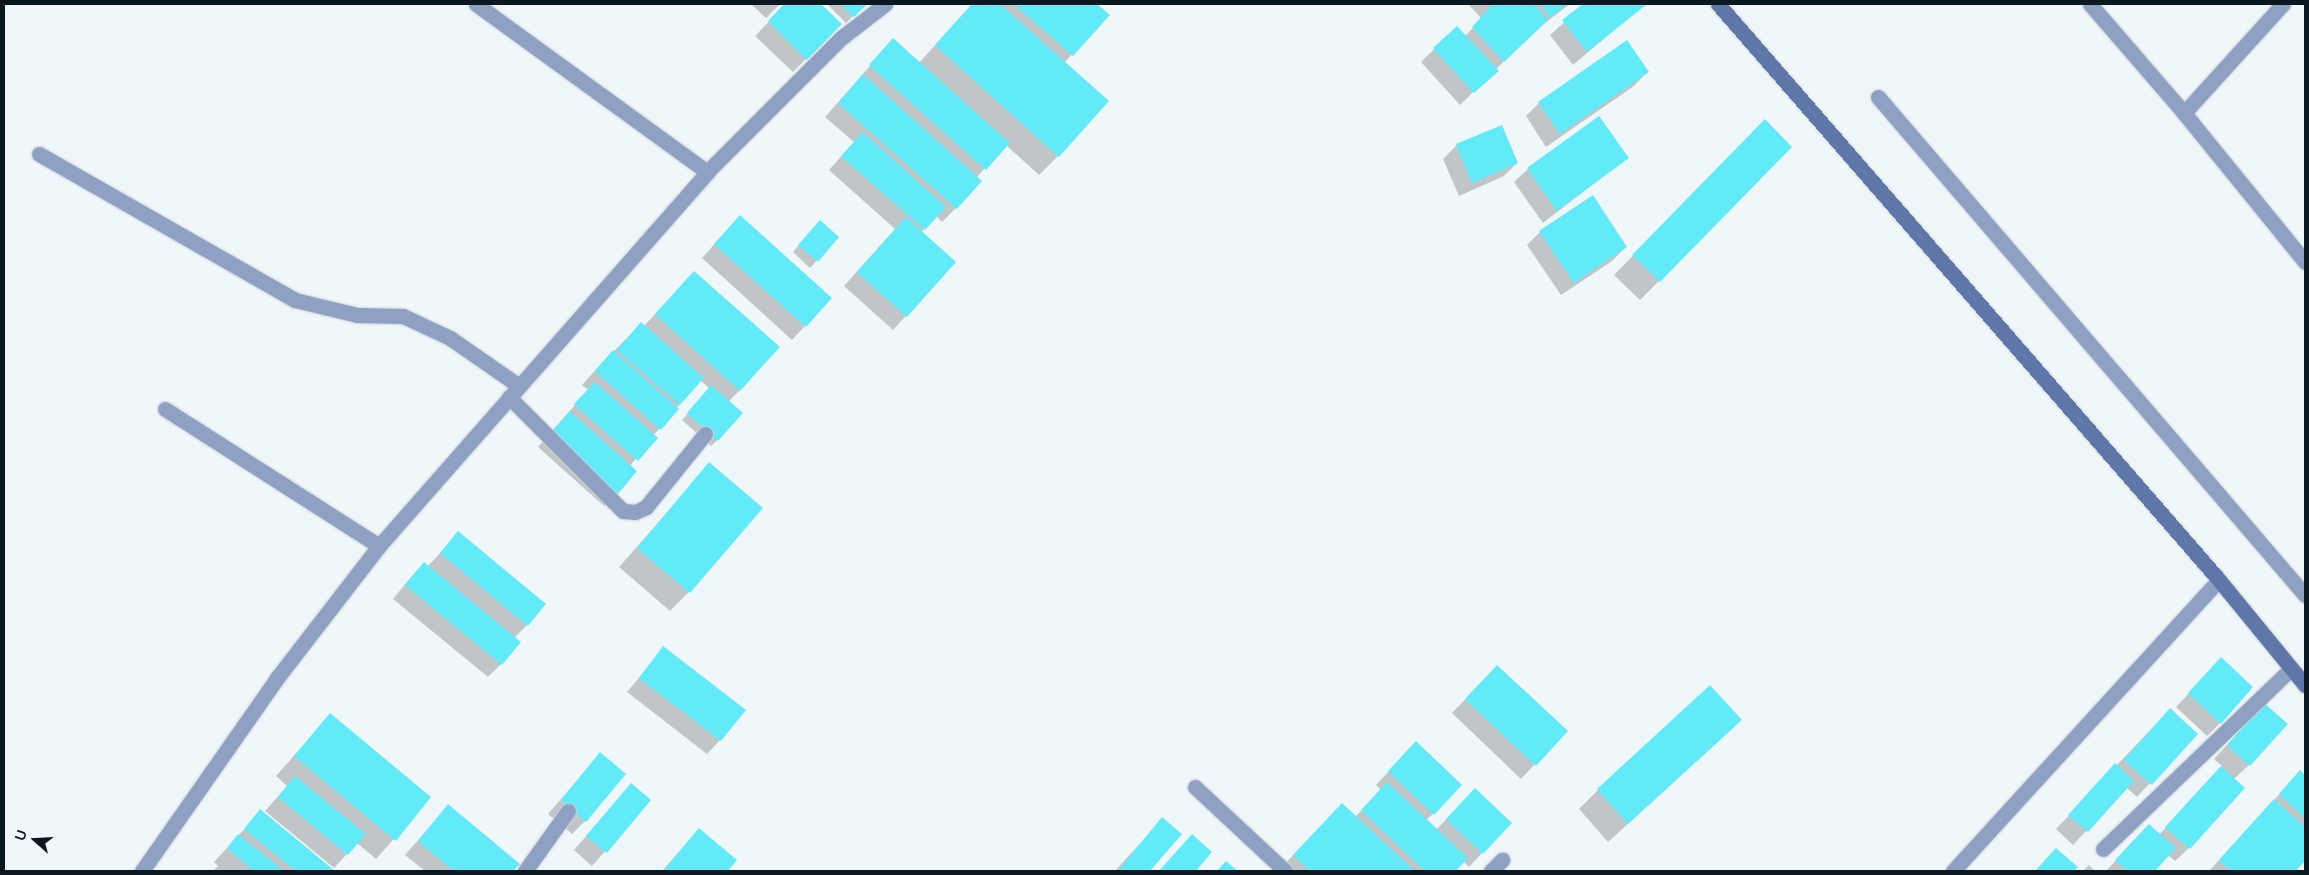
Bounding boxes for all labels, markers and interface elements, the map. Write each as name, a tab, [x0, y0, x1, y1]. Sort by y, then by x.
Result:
north arrow	[10, 815, 60, 865]
text: U	[11, 827, 31, 843]

